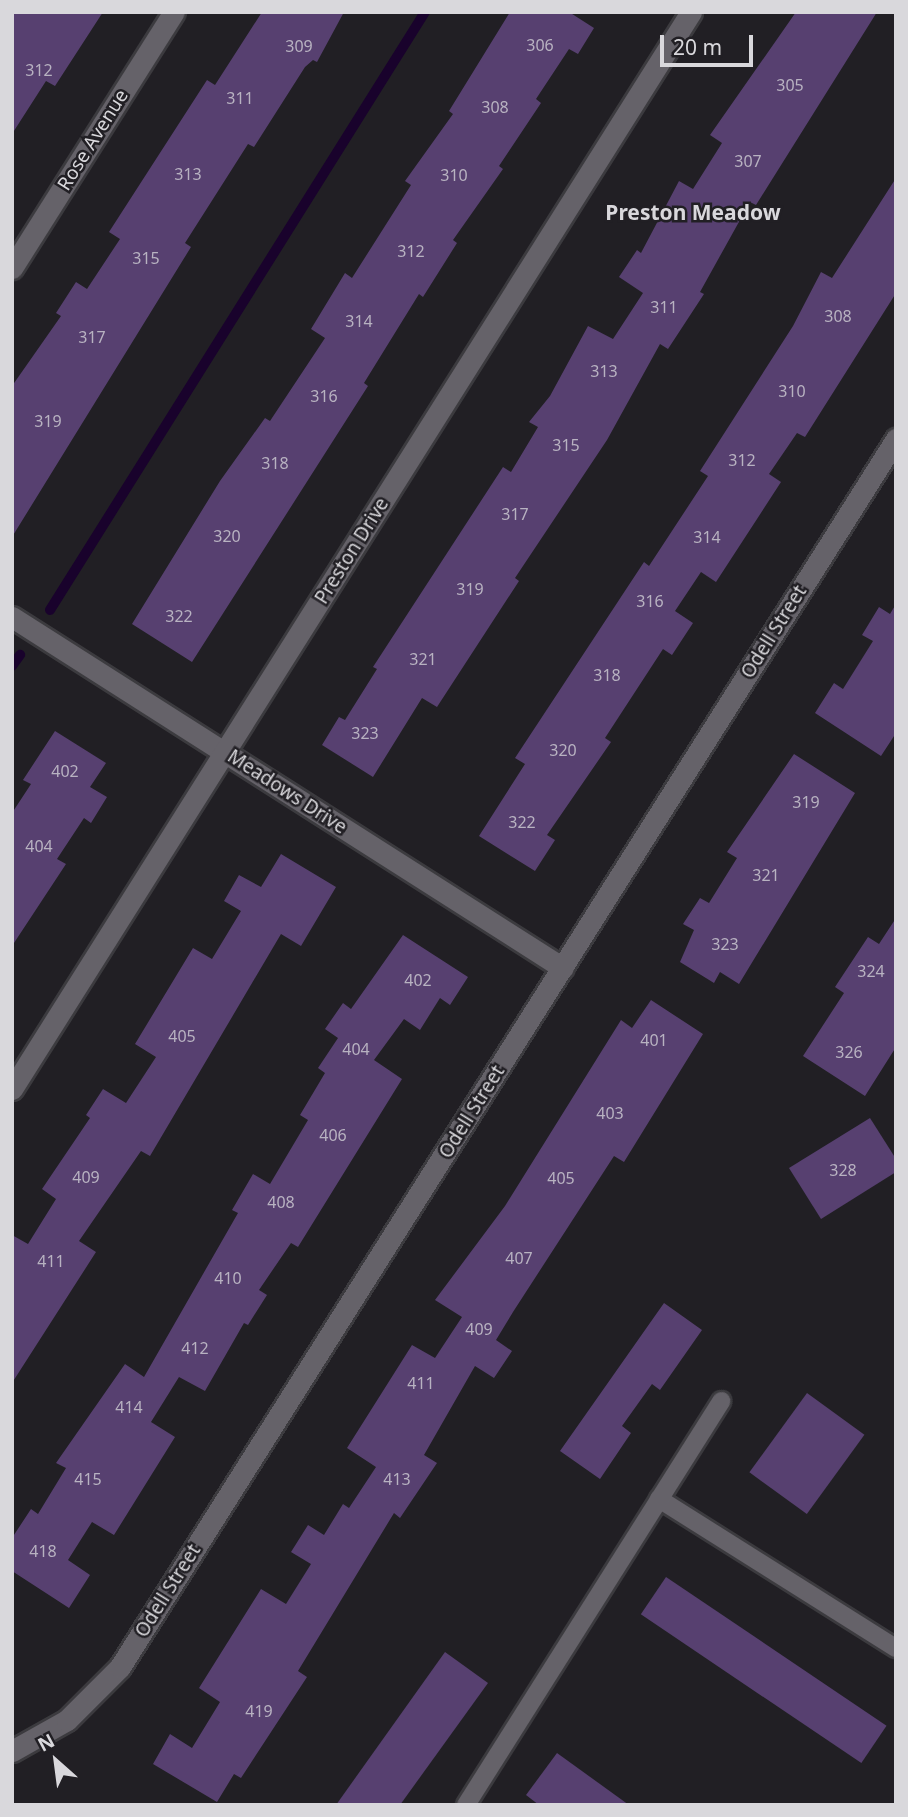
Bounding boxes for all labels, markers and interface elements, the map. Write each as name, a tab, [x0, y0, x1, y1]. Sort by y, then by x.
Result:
scale bar	[663, 21, 756, 65]
text: 20 m	[673, 33, 722, 61]
house number: 306	[526, 35, 554, 55]
house number: 309	[285, 36, 313, 56]
house number: 312	[25, 60, 53, 80]
house number: 305	[776, 75, 804, 95]
street label: Rose Avenue	[53, 85, 133, 195]
house number: 311	[226, 88, 254, 108]
house number: 308	[481, 97, 509, 117]
house number: 307	[734, 151, 762, 171]
house number: 313	[174, 164, 202, 184]
house number: 310	[440, 165, 468, 185]
district label: Preston Meadow	[605, 199, 781, 225]
house number: 312	[397, 241, 425, 261]
house number: 315	[132, 248, 160, 268]
house number: 311	[650, 297, 678, 317]
house number: 308	[824, 306, 852, 326]
house number: 314	[345, 311, 373, 331]
house number: 317	[78, 327, 106, 347]
house number: 313	[590, 361, 618, 381]
house number: 310	[778, 381, 806, 401]
house number: 316	[310, 386, 338, 406]
house number: 319	[34, 411, 62, 431]
house number: 315	[552, 435, 580, 455]
house number: 312	[728, 450, 756, 470]
house number: 318	[261, 453, 289, 473]
street label: Preston Drive	[310, 494, 394, 608]
house number: 317	[501, 504, 529, 524]
house number: 320	[213, 526, 241, 546]
house number: 314	[693, 527, 721, 547]
house number: 319	[456, 579, 484, 599]
street label: Odell Street	[737, 581, 811, 683]
house number: 316	[636, 591, 664, 611]
house number: 322	[165, 606, 193, 626]
house number: 321	[409, 649, 437, 669]
house number: 318	[593, 665, 621, 685]
house number: 323	[351, 723, 379, 743]
house number: 320	[549, 740, 577, 760]
street label: Meadows Drive	[223, 745, 351, 839]
house number: 402	[51, 761, 79, 781]
house number: 319	[792, 792, 820, 812]
house number: 322	[508, 812, 536, 832]
house number: 404	[25, 836, 53, 856]
house number: 321	[752, 865, 780, 885]
house number: 323	[711, 934, 739, 954]
house number: 324	[857, 961, 885, 981]
house number: 402	[404, 970, 432, 990]
house number: 405	[168, 1026, 196, 1046]
house number: 401	[640, 1030, 668, 1050]
house number: 404	[342, 1039, 370, 1059]
house number: 326	[835, 1042, 863, 1062]
street label: Odell Street	[435, 1061, 509, 1163]
house number: 403	[596, 1103, 624, 1123]
house number: 406	[319, 1125, 347, 1145]
house number: 328	[829, 1160, 857, 1180]
house number: 409	[72, 1167, 100, 1187]
house number: 405	[547, 1168, 575, 1188]
house number: 408	[267, 1192, 295, 1212]
house number: 407	[505, 1248, 533, 1268]
house number: 411	[37, 1251, 65, 1271]
house number: 410	[214, 1268, 242, 1288]
house number: 409	[465, 1319, 493, 1339]
house number: 412	[181, 1338, 209, 1358]
house number: 411	[407, 1373, 435, 1393]
house number: 414	[115, 1397, 143, 1417]
house number: 415	[74, 1469, 102, 1489]
house number: 413	[383, 1469, 411, 1489]
street label: Odell Street	[131, 1540, 205, 1642]
house number: 418	[29, 1541, 57, 1561]
house number: 419	[245, 1701, 273, 1721]
north arrow	[21, 1726, 91, 1796]
text: N	[33, 1727, 59, 1758]

